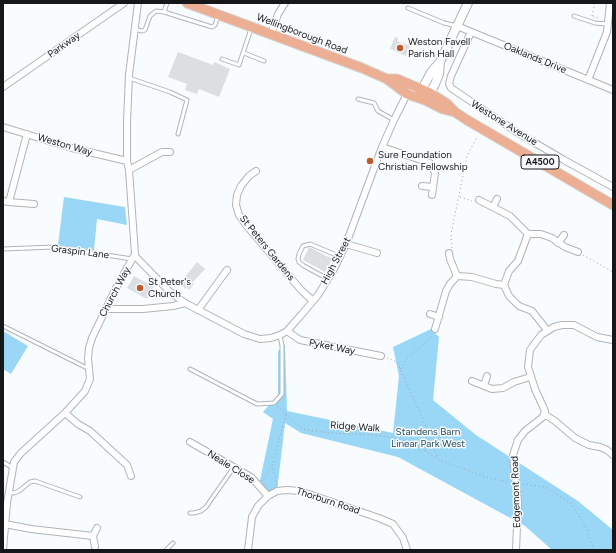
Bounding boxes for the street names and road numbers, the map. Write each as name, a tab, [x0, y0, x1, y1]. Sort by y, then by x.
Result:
street label: Wellingborough Road	[255, 11, 349, 57]
street label: Parkway	[45, 29, 83, 61]
street label: Oaklands Drive	[502, 40, 568, 76]
street label: Westone Avenue	[469, 98, 539, 148]
street label: Weston Way	[36, 131, 94, 159]
road number: A4500	[521, 155, 559, 169]
street label: St Peters Gardens	[237, 213, 297, 283]
street label: High Street	[319, 235, 353, 287]
street label: Graspin Lane	[50, 242, 110, 262]
street label: Church Way	[97, 265, 133, 319]
street label: Pyket Way	[308, 337, 356, 357]
street label: Ridge Walk	[330, 419, 380, 435]
street label: Neale Close	[205, 448, 257, 486]
street label: Edgemont Road	[509, 456, 523, 528]
street label: Thorburn Road	[295, 485, 361, 517]

